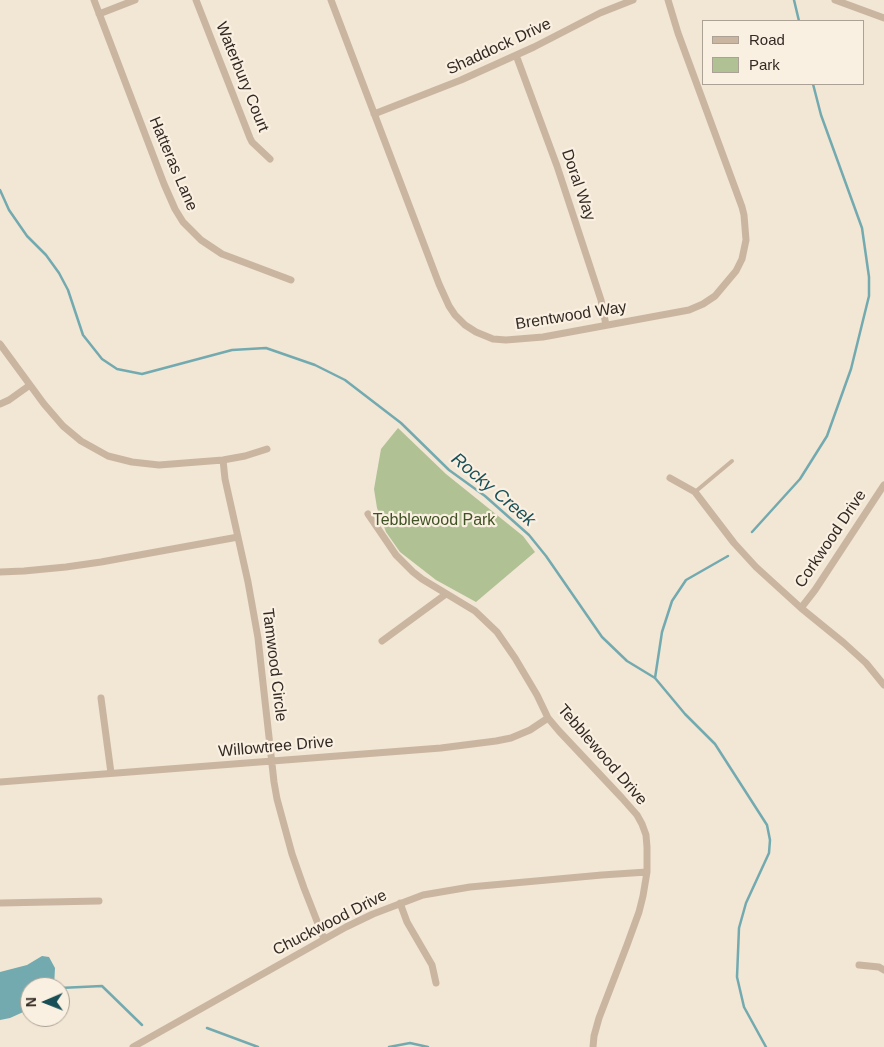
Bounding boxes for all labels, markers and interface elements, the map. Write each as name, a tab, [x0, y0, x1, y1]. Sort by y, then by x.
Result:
street label: Shaddock Drive	[444, 14, 554, 80]
street label: Waterbury Court	[211, 19, 273, 135]
legend	[702, 20, 864, 85]
text: Road	[749, 31, 785, 48]
text: Park	[749, 56, 780, 73]
street label: Hatteras Lane	[145, 114, 201, 214]
street label: Doral Way	[557, 147, 599, 223]
street label: Brentwood Way	[514, 298, 628, 334]
water label: Rocky Creek	[447, 449, 539, 531]
street label: Corkwood Drive	[791, 486, 871, 592]
park label: Tebblewood Park	[373, 511, 495, 531]
street label: Tamwood Circle	[258, 607, 290, 723]
street label: Tebblewood Drive	[553, 701, 651, 809]
street label: Willowtree Drive	[218, 732, 334, 762]
street label: Chuckwood Drive	[270, 886, 390, 960]
north arrow	[20, 977, 70, 1027]
text: N	[23, 997, 39, 1007]

